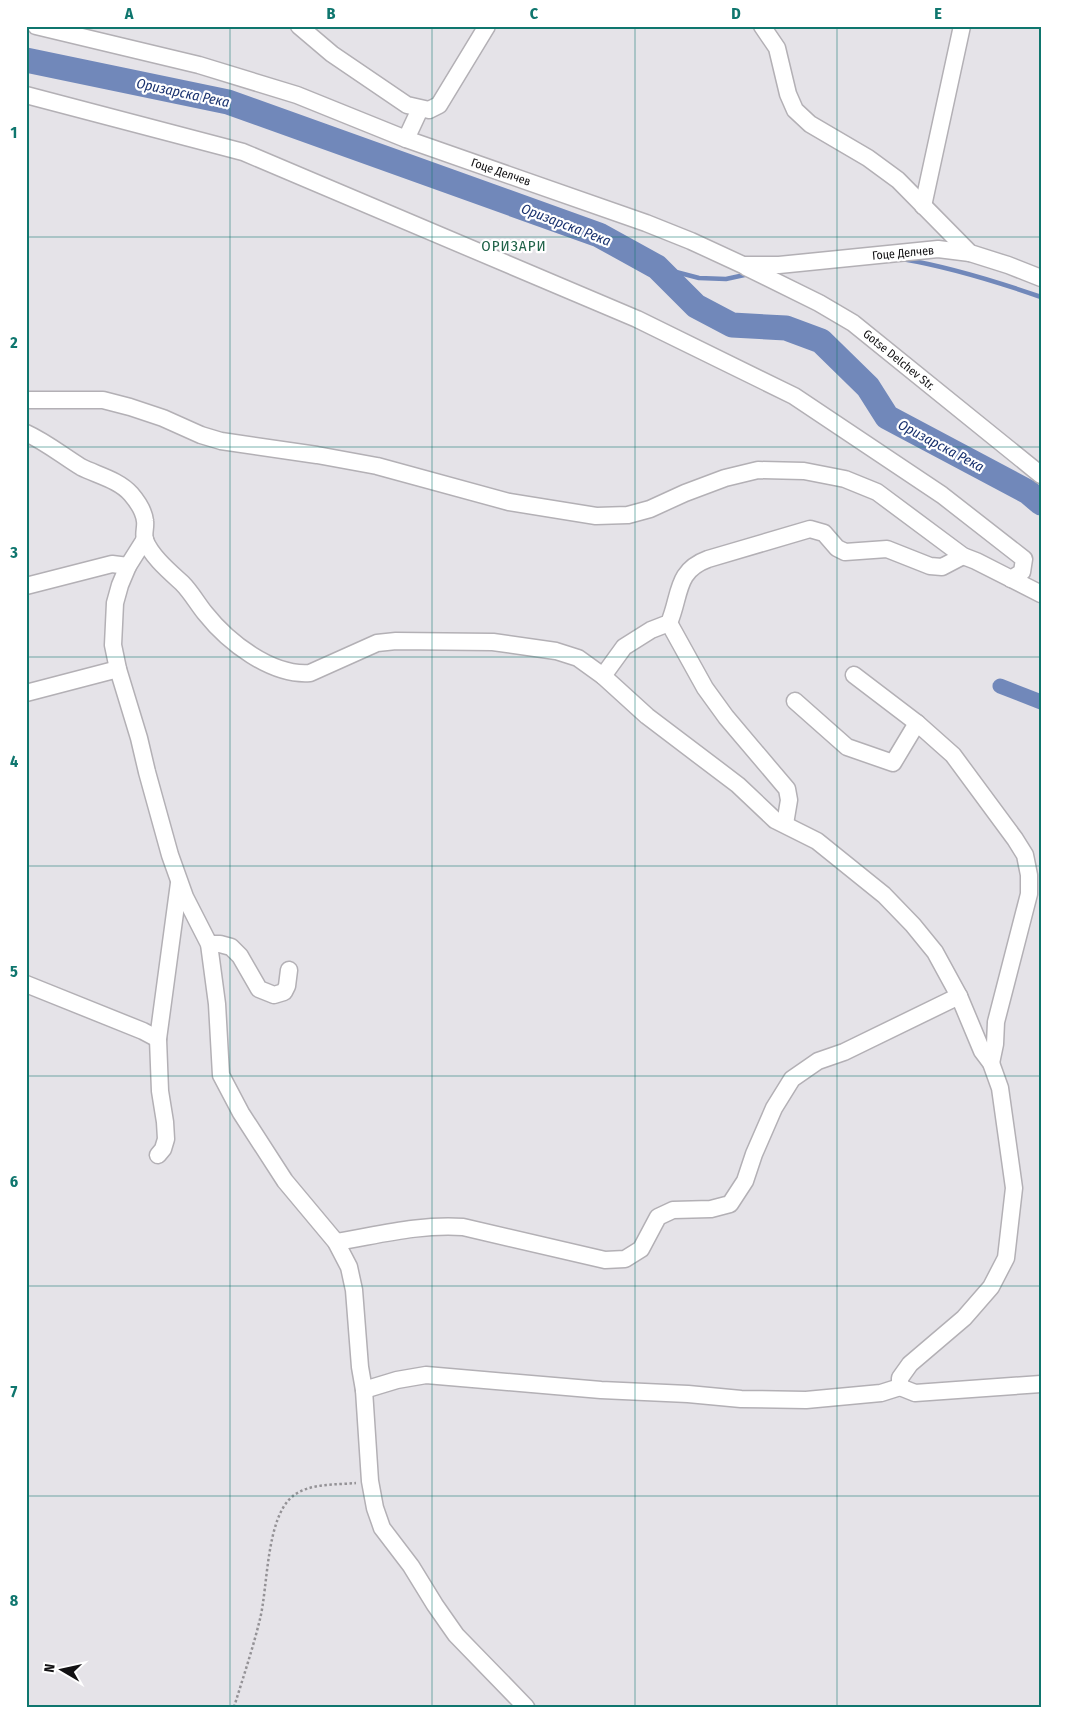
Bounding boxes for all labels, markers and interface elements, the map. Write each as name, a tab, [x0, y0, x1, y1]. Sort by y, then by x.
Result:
text: A	[124, 4, 134, 23]
text: B	[327, 4, 336, 23]
text: C	[530, 4, 539, 23]
text: D	[731, 4, 741, 23]
text: E	[934, 4, 942, 23]
water label: Оризарска Река	[135, 75, 231, 111]
text: 1	[11, 123, 17, 142]
street label: Гоце Делчев	[469, 155, 533, 189]
water label: Оризарска Река	[519, 200, 613, 250]
district label: ОРИЗАРИ	[481, 237, 547, 255]
street label: Гоце Делчев	[871, 243, 935, 263]
street label: Gotse Delchev Str.	[860, 327, 938, 393]
text: 2	[9, 333, 18, 352]
water label: Оризарска Река	[895, 416, 987, 476]
text: 3	[9, 543, 18, 562]
text: 4	[10, 752, 18, 771]
text: 5	[10, 962, 18, 981]
text: 6	[10, 1172, 18, 1191]
text: 7	[11, 1382, 18, 1401]
text: 8	[10, 1591, 19, 1610]
north arrow	[38, 1646, 88, 1696]
text: N	[41, 1663, 59, 1674]

